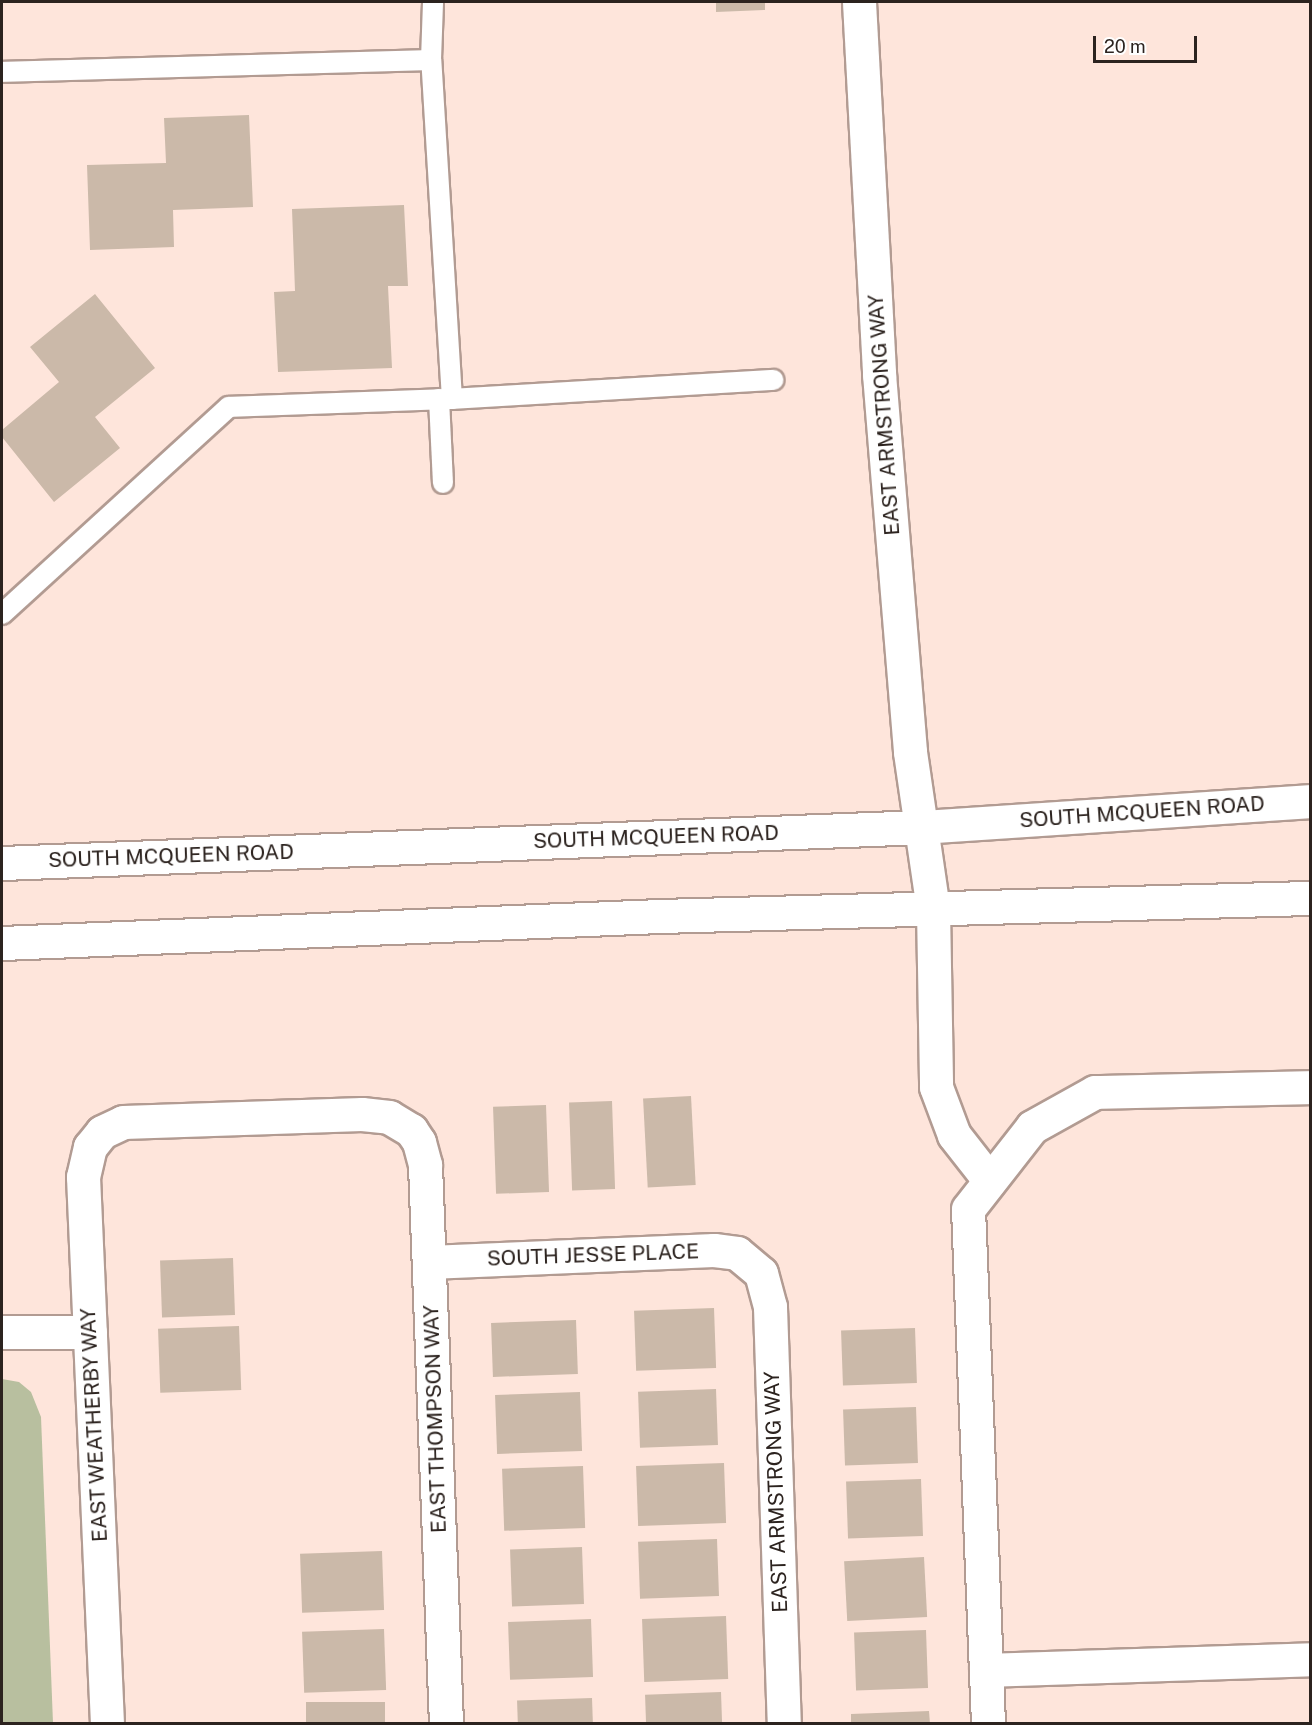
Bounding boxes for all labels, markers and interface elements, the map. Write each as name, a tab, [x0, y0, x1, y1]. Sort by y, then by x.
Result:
scale bar	[1096, 24, 1200, 62]
text: 20 m	[1104, 36, 1146, 57]
street label: EAST ARMSTRONG WAY	[863, 293, 905, 537]
street label: SOUTH MCQUEEN ROAD	[1019, 791, 1265, 833]
street label: SOUTH MCQUEEN ROAD	[533, 820, 779, 854]
street label: SOUTH MCQUEEN ROAD	[48, 839, 294, 873]
street label: SOUTH JESSE PLACE	[486, 1239, 700, 1271]
street label: EAST THOMPSON WAY	[418, 1304, 452, 1534]
street label: EAST WEATHERBY WAY	[75, 1307, 113, 1543]
street label: EAST ARMSTRONG WAY	[759, 1371, 793, 1613]

